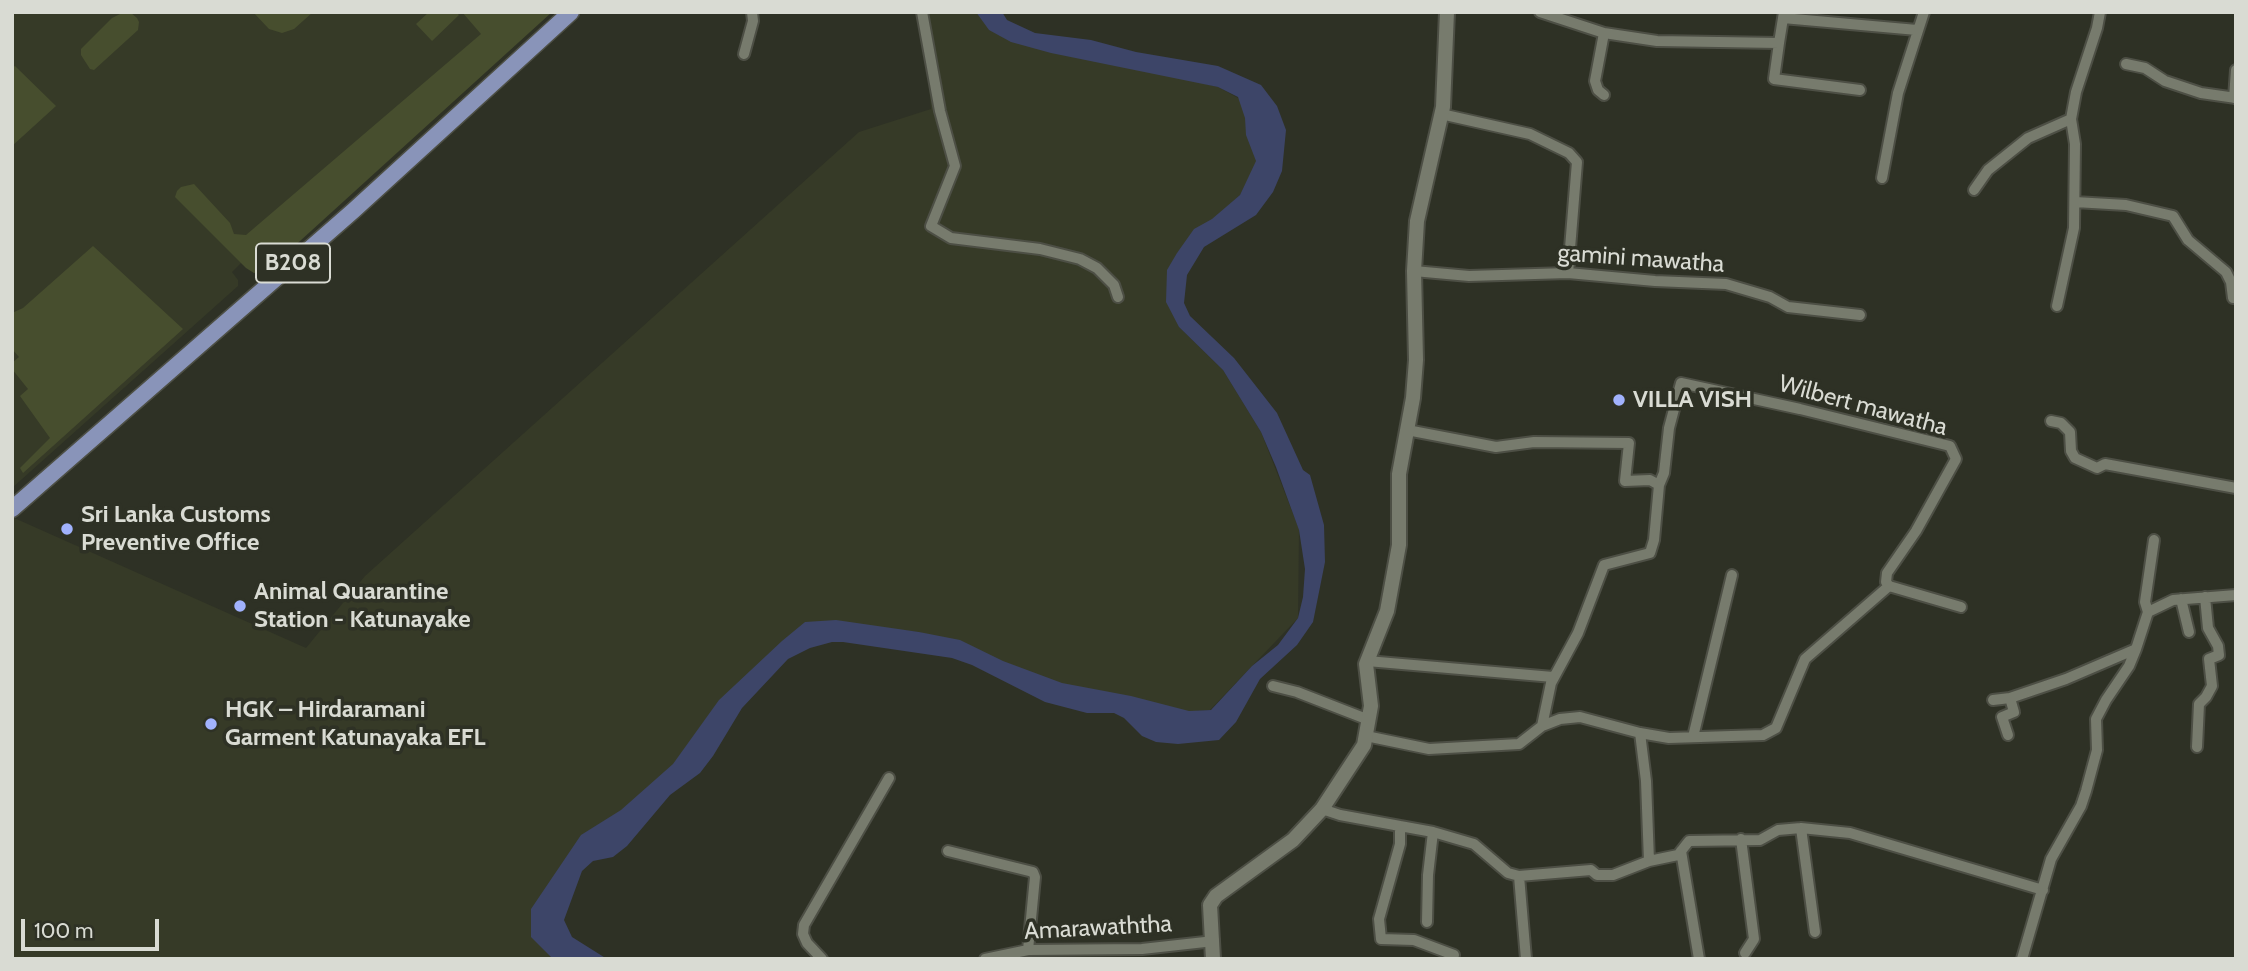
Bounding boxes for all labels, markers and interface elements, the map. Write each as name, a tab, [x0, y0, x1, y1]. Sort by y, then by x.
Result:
street label: gamini mawatha	[1557, 239, 1725, 279]
road number: B208	[256, 244, 330, 282]
street label: Wilbert mawatha	[1775, 370, 1951, 442]
place label: VILLA VISH	[1633, 386, 1752, 414]
marker: VILLA VISH	[1611, 392, 1627, 408]
place label: Sri Lanka Customs Preventive Office	[81, 501, 271, 557]
marker: Sri Lanka Customs Preventive Office	[59, 521, 75, 537]
place label: Animal Quarantine Station - Katunayake	[254, 578, 471, 634]
marker: Animal Quarantine Station - Katunayake	[232, 598, 248, 614]
place label: HGK – Hirdaramani Garment Katunayaka EFL	[225, 696, 485, 752]
marker: HGK – Hirdaramani Garment Katunayaka EFL	[203, 716, 219, 732]
scale bar	[24, 904, 163, 948]
street label: Amarawaththa	[1023, 910, 1173, 946]
text: 100 m	[34, 918, 93, 943]

